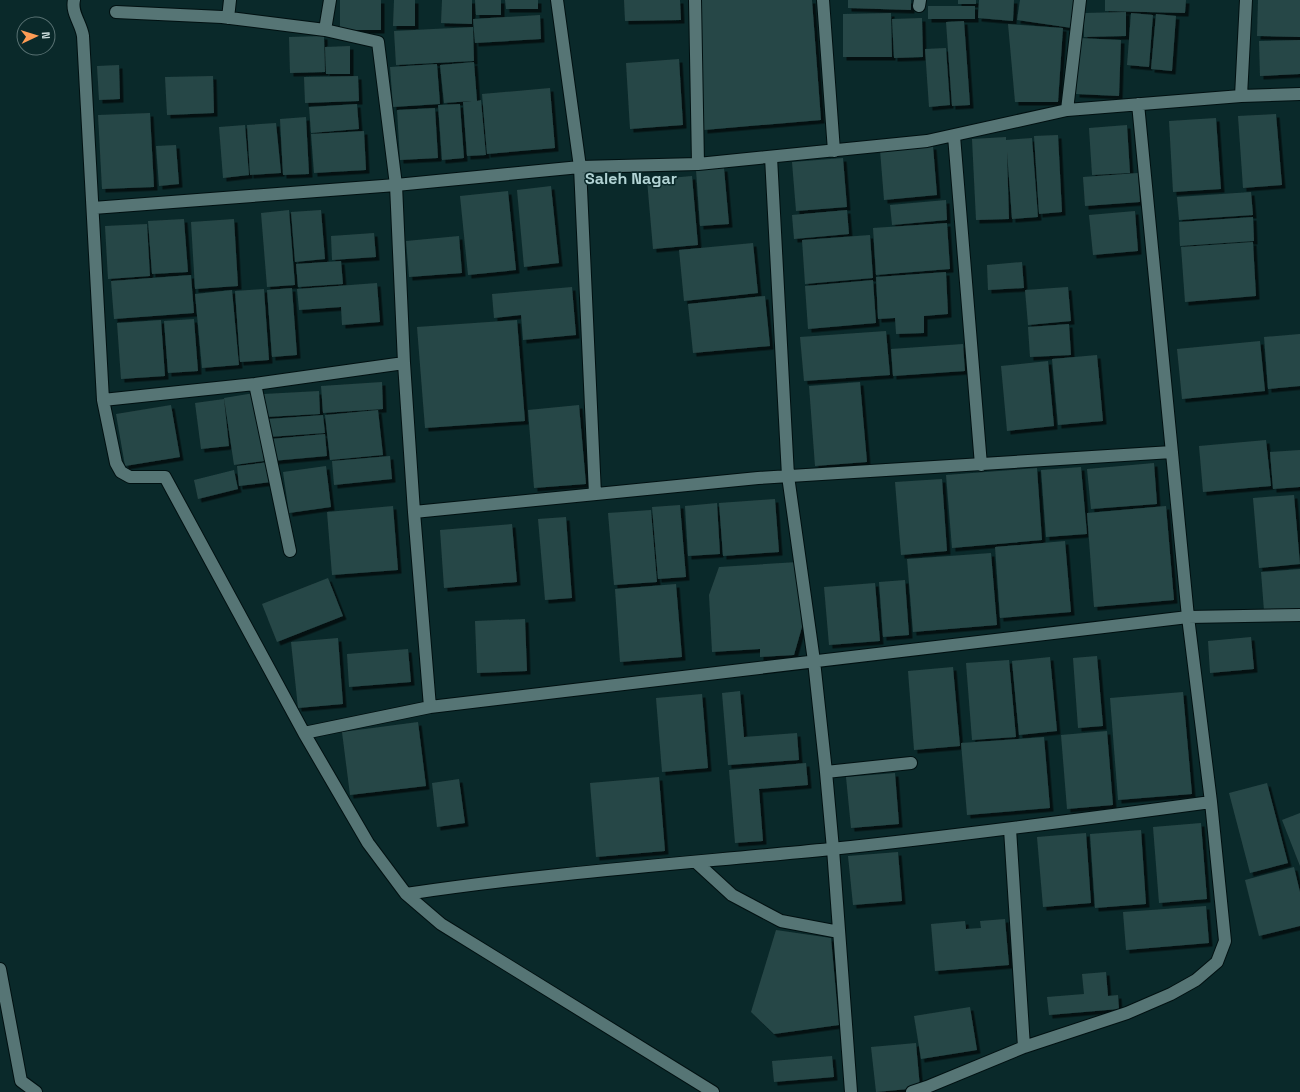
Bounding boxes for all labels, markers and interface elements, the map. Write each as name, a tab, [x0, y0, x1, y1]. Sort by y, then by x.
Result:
north arrow	[16, 16, 56, 56]
text: N	[39, 31, 53, 39]
district label: Saleh Nagar	[585, 168, 677, 189]

